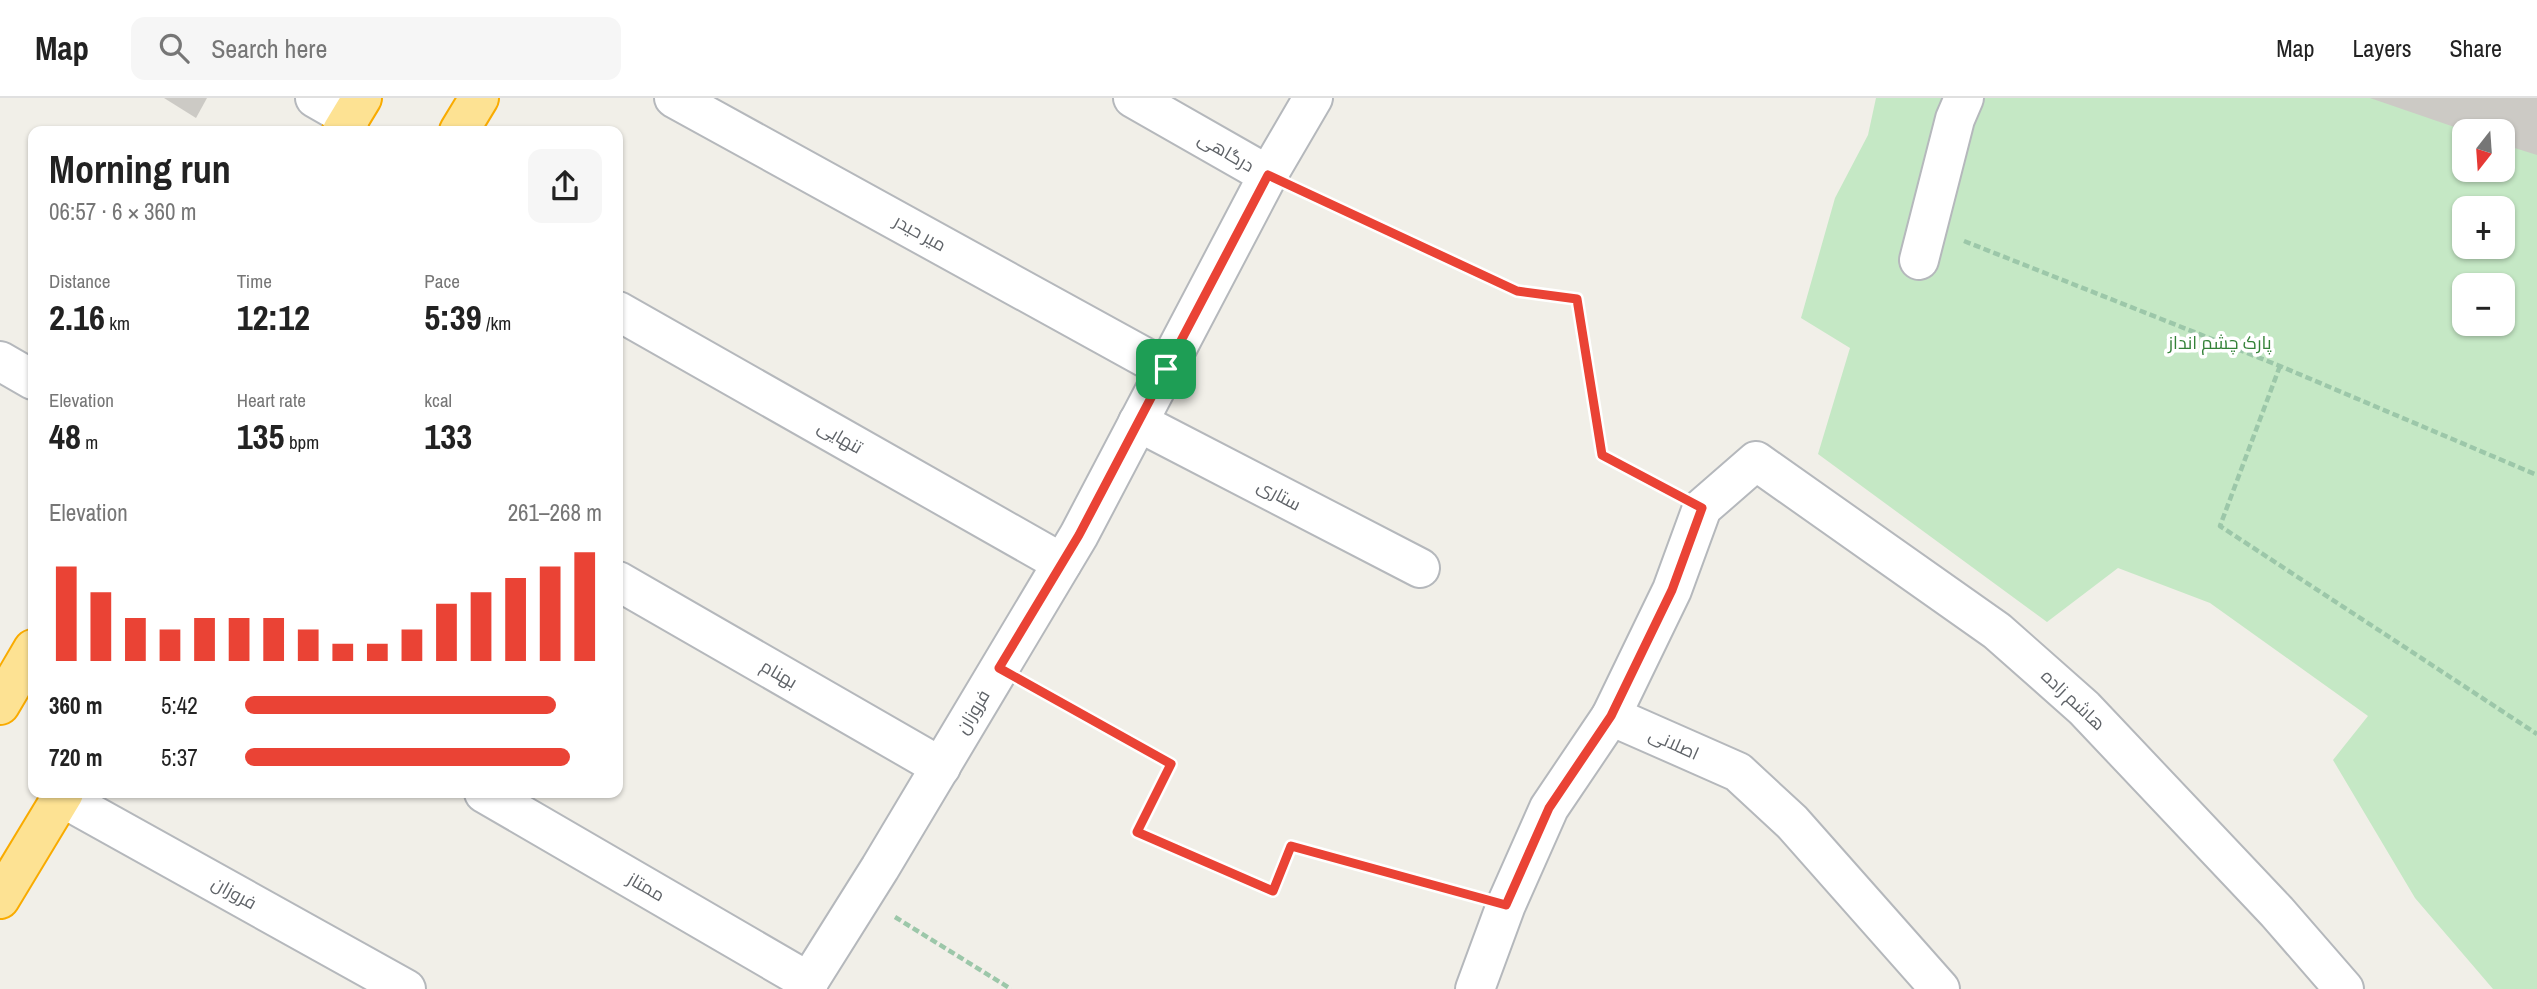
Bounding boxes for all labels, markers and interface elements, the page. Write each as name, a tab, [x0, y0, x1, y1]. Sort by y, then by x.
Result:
search box	[131, 17, 621, 80]
text: Map	[35, 26, 89, 70]
icon: search	[155, 29, 193, 67]
text: Search here	[211, 31, 327, 66]
text: Map	[2276, 32, 2314, 64]
text: Layers	[2352, 32, 2411, 64]
text: Share	[2449, 32, 2502, 64]
north arrow	[2452, 119, 2515, 182]
map controls	[2452, 119, 2515, 336]
street label: درگاهی	[1194, 125, 1259, 178]
text: Morning run	[49, 144, 231, 195]
button: share	[528, 149, 602, 223]
text: 06:57 · 6 × 360 m	[49, 196, 196, 227]
button: +	[2452, 196, 2515, 259]
street label: میر حیدر	[889, 208, 951, 257]
text: Distance	[49, 268, 110, 294]
text: Time	[237, 268, 272, 294]
text: Pace	[424, 268, 460, 294]
button: −	[2452, 273, 2515, 336]
text: 2.16	[49, 294, 105, 341]
text: 12:12	[237, 294, 310, 341]
text: 5:39	[424, 294, 482, 341]
text: km	[105, 310, 130, 336]
text: /km	[482, 310, 511, 336]
park label: پارک چشم انداز	[2167, 330, 2272, 355]
pin	[1136, 339, 1196, 399]
icon: arrive	[1147, 350, 1185, 388]
text: Elevation	[49, 387, 114, 413]
text: Heart rate	[237, 387, 306, 413]
text: kcal	[424, 387, 452, 413]
text: 48	[49, 413, 81, 460]
text: 135	[237, 413, 285, 460]
text: 133	[424, 413, 472, 460]
street label: تنهایی	[813, 414, 867, 459]
text: m	[81, 429, 98, 455]
text: bpm	[285, 429, 319, 455]
street label: ستاری	[1253, 473, 1306, 516]
text: Elevation	[49, 497, 128, 528]
text: 261–268 m	[508, 497, 602, 528]
street label: بهنام	[756, 653, 802, 694]
street label: هاشم زاده	[2036, 663, 2111, 736]
street label: فروزان	[950, 685, 996, 739]
text: 360 m	[49, 690, 102, 721]
text: 5:42	[161, 690, 198, 721]
street label: اصلانی	[1645, 721, 1703, 766]
text: 720 m	[49, 742, 102, 773]
text: 5:37	[161, 742, 198, 773]
street label: ممتاز	[622, 865, 669, 907]
street label: فروزان	[207, 870, 261, 915]

